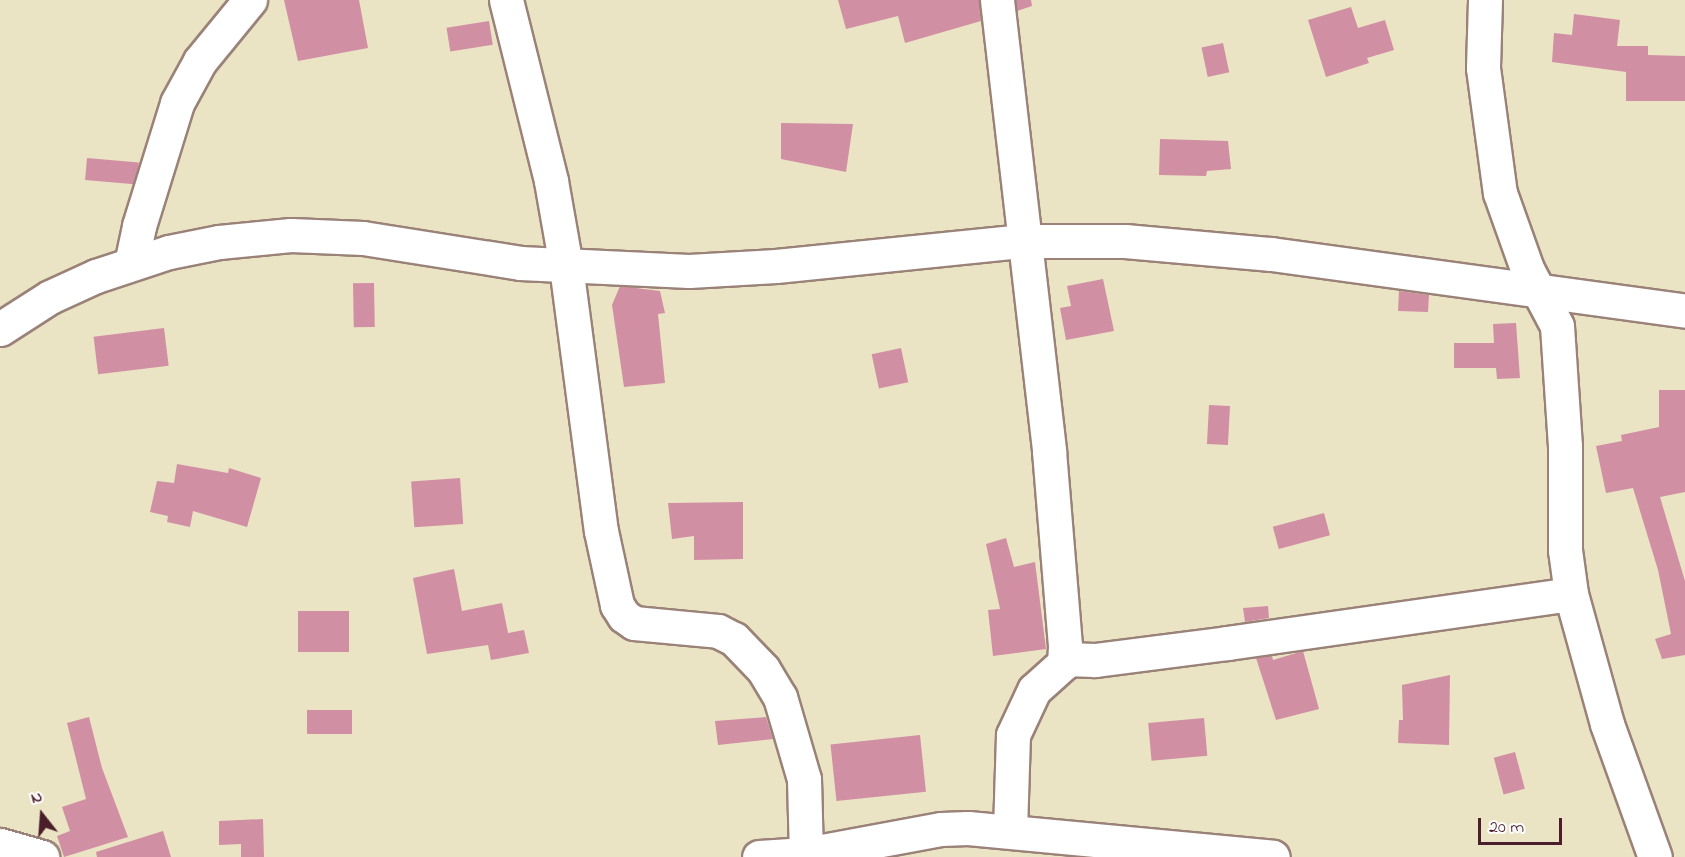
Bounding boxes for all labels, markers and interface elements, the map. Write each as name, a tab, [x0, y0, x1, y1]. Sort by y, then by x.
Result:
north arrow	[12, 785, 72, 845]
text: N	[28, 785, 45, 811]
scale bar	[1481, 806, 1565, 844]
text: 20 m	[1489, 815, 1524, 841]

